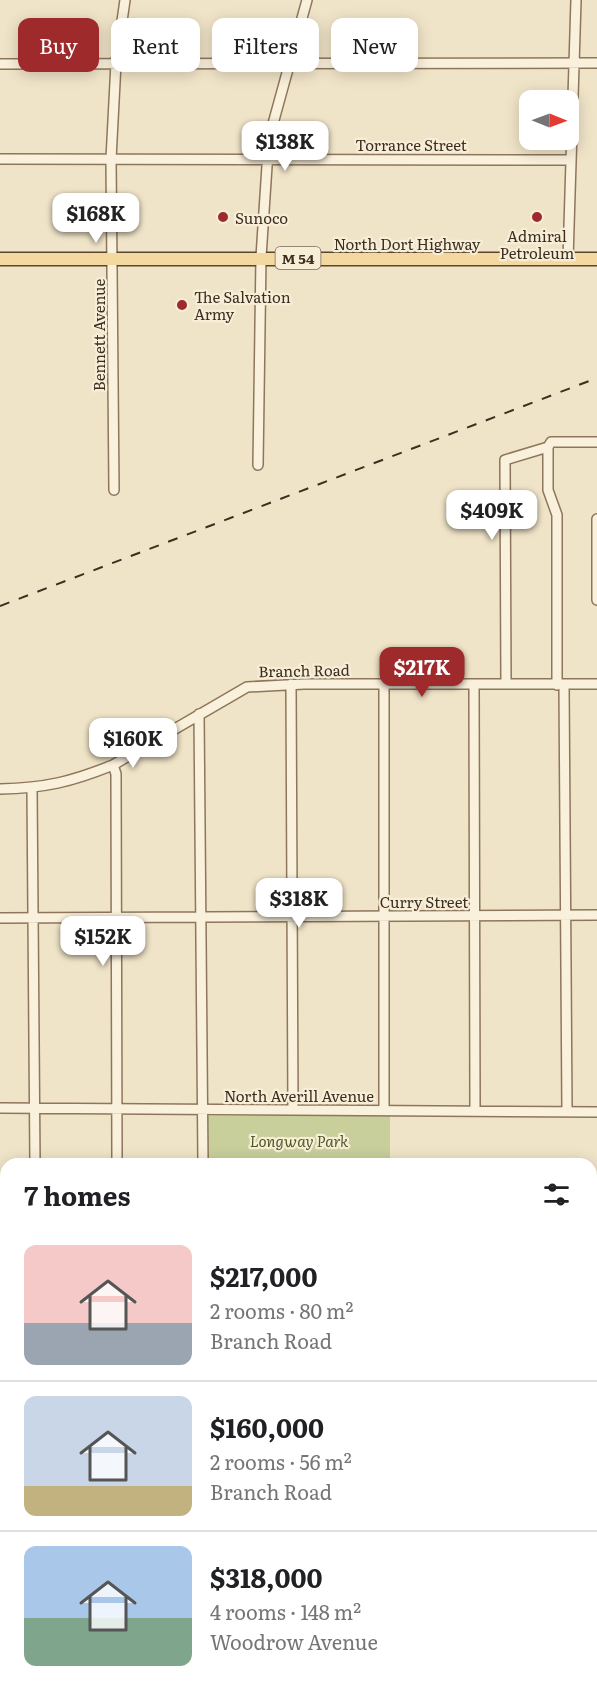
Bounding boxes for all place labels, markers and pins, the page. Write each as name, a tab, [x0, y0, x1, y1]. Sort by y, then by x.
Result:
pin: $138K	[243, 121, 327, 172]
pin: $168K	[54, 193, 138, 244]
place label: Sunoco	[235, 206, 288, 229]
marker: Sunoco	[216, 210, 230, 224]
marker: Admiral Petroleum	[530, 210, 544, 224]
place label: Admiral Petroleum	[500, 224, 575, 264]
place label: The Salvation Army	[194, 285, 291, 325]
marker: The Salvation Army	[175, 298, 189, 312]
pin: $409K	[450, 490, 534, 541]
pin: $217K	[380, 647, 464, 698]
pin: $160K	[91, 718, 175, 769]
pin: $318K	[257, 878, 341, 929]
pin: $152K	[61, 916, 145, 967]

